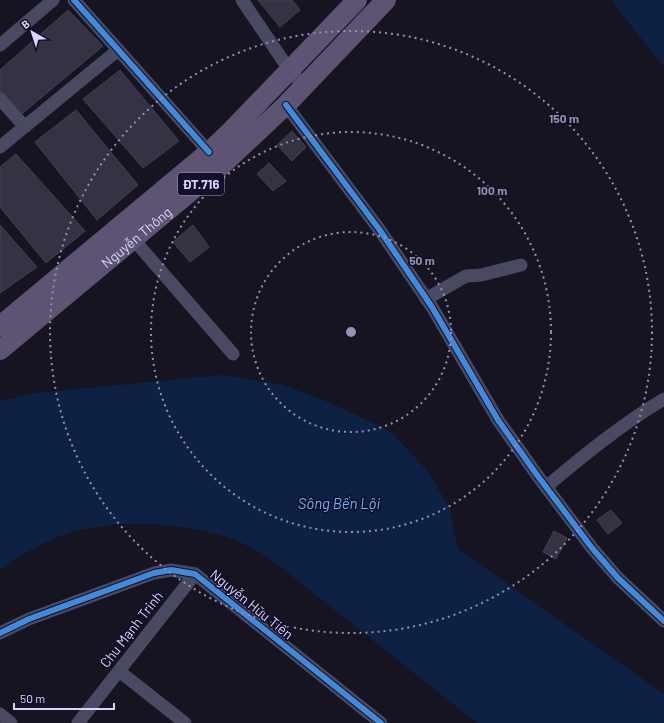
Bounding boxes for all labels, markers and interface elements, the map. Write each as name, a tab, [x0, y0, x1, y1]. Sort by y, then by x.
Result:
north arrow	[12, 12, 52, 52]
text: B	[19, 17, 32, 31]
text: 150 m	[549, 111, 579, 125]
road number: ĐT.716	[178, 173, 224, 195]
text: 100 m	[477, 183, 507, 197]
street label: Nguyễn Thông	[97, 203, 175, 271]
text: 50 m	[409, 253, 435, 267]
centre of rings	[344, 325, 358, 339]
water label: Sông Bến Lội	[298, 494, 380, 512]
street label: Nguyễn Hữu Tiến	[207, 565, 297, 643]
street label: Chu Mạnh Trinh	[96, 587, 166, 671]
scale bar	[14, 685, 114, 711]
text: 50 m	[20, 691, 45, 705]

